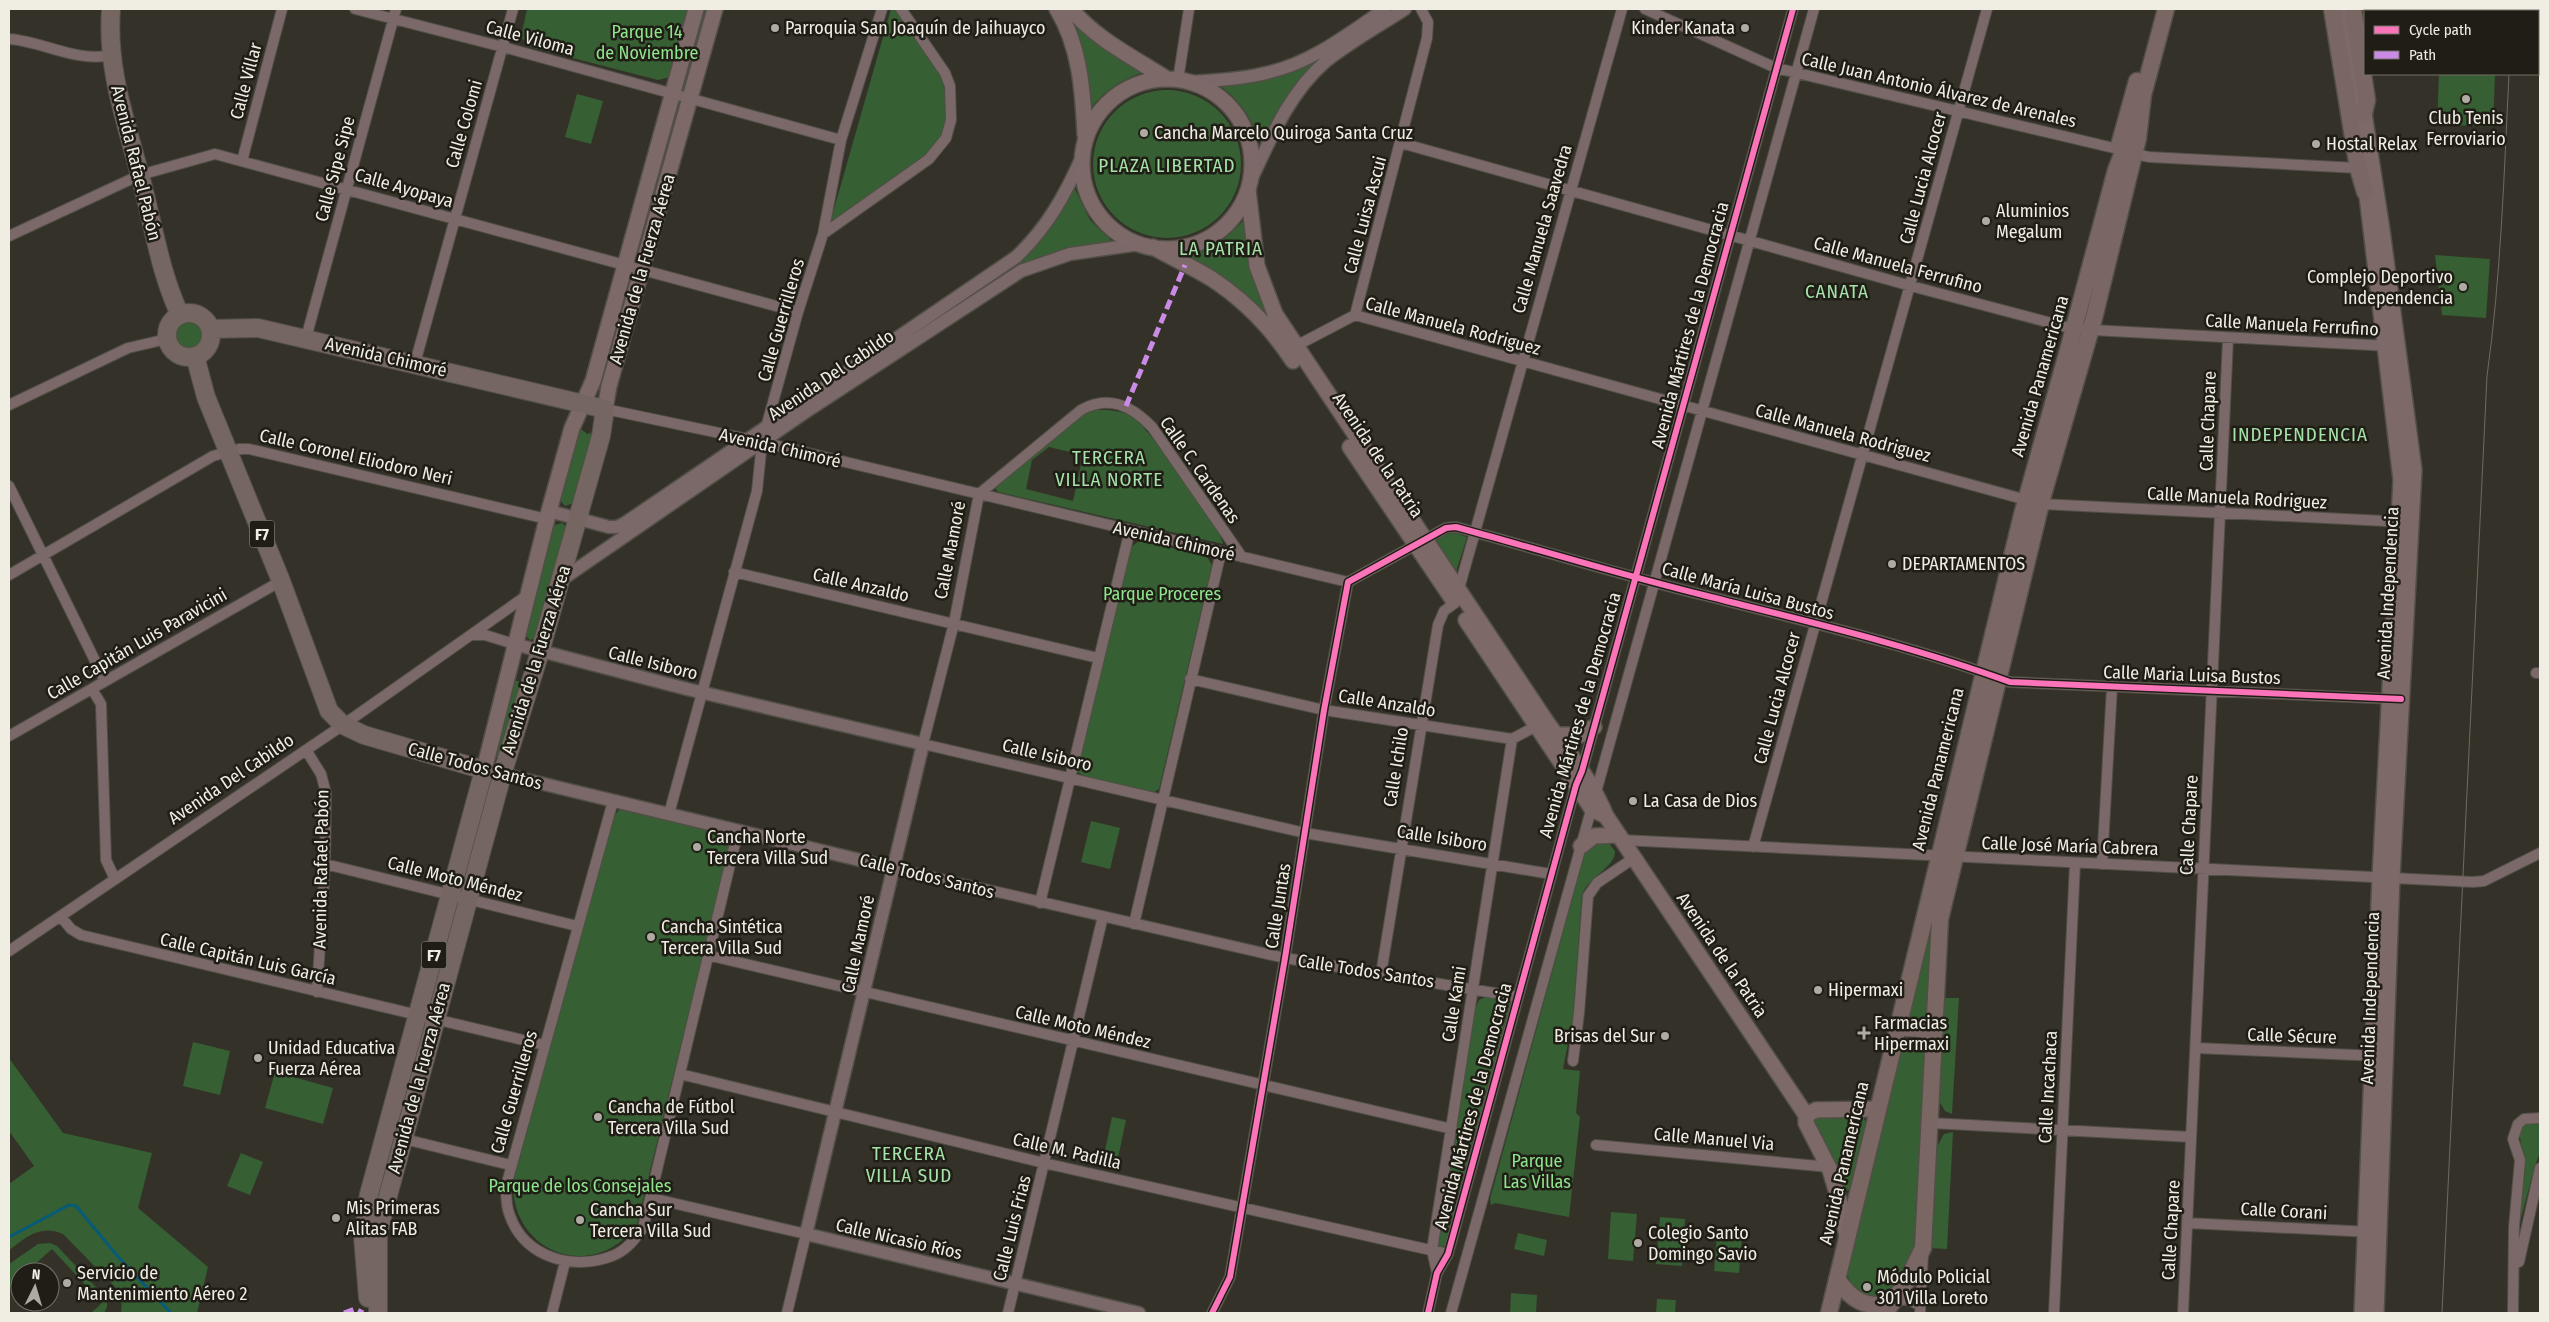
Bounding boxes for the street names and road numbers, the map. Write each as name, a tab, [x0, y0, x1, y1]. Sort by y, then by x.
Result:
street label: Calle Viloma	[483, 16, 577, 60]
street label: Calle Villar	[225, 40, 267, 122]
street label: Calle Juan Antonio Álvarez de Arenales	[1799, 47, 2079, 132]
street label: Calle Colomi	[441, 77, 487, 171]
street label: Avenida Rafael Pabón	[106, 83, 166, 243]
street label: Calle Lucia Alcocer	[1895, 109, 1951, 247]
street label: Calle Sipe Sipe	[310, 114, 360, 224]
street label: Calle Manuela Saavedra	[1507, 142, 1577, 316]
street label: Calle Luisa Ascui	[1339, 154, 1391, 276]
street label: Calle Ayopaya	[352, 163, 456, 213]
street label: Avenida de la Fuerza Aérea	[604, 171, 680, 367]
street label: Avenida Mártires de la Democracia	[1646, 199, 1734, 451]
street label: Calle Manuela Ferrufino	[1811, 232, 1985, 298]
street label: Calle Guerrilleros	[753, 256, 809, 384]
street label: Calle Manuela Rodriguez	[1363, 292, 1543, 360]
street label: Avenida Panamericana	[2006, 293, 2074, 459]
street label: Calle Manuela Ferrufino	[2205, 309, 2379, 341]
street label: Avenida Del Cabildo	[764, 325, 898, 425]
street label: Avenida Chimoré	[323, 332, 449, 382]
street label: Calle Chapare	[2195, 370, 2221, 472]
street label: Avenida de la Patria	[1328, 388, 1428, 522]
street label: Calle Manuela Rodriguez	[1753, 399, 1933, 467]
street label: Calle C. Cardenas	[1155, 412, 1245, 528]
street label: Avenida Chimoré	[717, 423, 843, 473]
street label: Calle Coronel Eliodoro Neri	[257, 424, 455, 490]
street label: Calle Manuela Rodriguez	[2146, 482, 2328, 514]
street label: Calle Mamoré	[930, 499, 970, 601]
street label: Avenida Independencia	[2372, 506, 2404, 680]
street label: Avenida Chimoré	[1111, 516, 1237, 566]
road number: F7	[250, 520, 274, 548]
street label: Calle María Luisa Bustos	[1659, 557, 1837, 625]
street label: Avenida de la Fuerza Aérea	[497, 563, 575, 757]
street label: Calle Anzaldo	[811, 563, 911, 607]
street label: Calle Capitán Luis Paravicini	[43, 583, 231, 705]
street label: Avenida Mártires de la Democracia	[1534, 590, 1626, 840]
street label: Calle Lucia Alcocer	[1749, 629, 1805, 767]
street label: Calle Isiboro	[606, 641, 700, 685]
street label: Calle Maria Luisa Bustos	[2103, 661, 2281, 689]
street label: Calle Anzaldo	[1337, 684, 1437, 722]
street label: Avenida Panamericana	[1907, 685, 1969, 853]
street label: Calle Ichilo	[1379, 725, 1413, 809]
street label: Avenida Del Cabildo	[164, 729, 298, 829]
street label: Calle Isiboro	[1000, 734, 1094, 776]
street label: Calle Todos Santos	[406, 738, 545, 795]
street label: Calle Chapare	[2175, 774, 2203, 876]
street label: Avenida Rafael Pabón	[309, 789, 333, 949]
street label: Calle Isiboro	[1395, 820, 1489, 856]
street label: Calle José María Cabrera	[1981, 832, 2159, 860]
street label: Calle Todos Santos	[857, 849, 997, 903]
street label: Calle Moto Méndez	[385, 852, 525, 906]
street label: Calle Juntas	[1260, 861, 1296, 950]
street label: Avenida de la Patria	[1672, 888, 1772, 1022]
street label: Calle Mamoré	[837, 893, 879, 995]
street label: Avenida Independencia	[2356, 911, 2384, 1085]
street label: Calle Capitán Luis García	[158, 928, 338, 990]
road number: F7	[422, 942, 446, 968]
street label: Calle Todos Santos	[1296, 949, 1436, 993]
street label: Calle Kami	[1437, 964, 1471, 1044]
street label: Avenida de la Fuerza Aérea	[383, 980, 455, 1176]
street label: Avenida Mártires de la Democracia	[1429, 980, 1517, 1232]
street label: Calle Moto Méndez	[1013, 1001, 1153, 1053]
street label: Calle Sécure	[2247, 1023, 2337, 1049]
street label: Calle Guerrilleros	[486, 1028, 542, 1156]
street label: Calle Incachaca	[2034, 1030, 2062, 1144]
street label: Avenida Panamericana	[1815, 1079, 1874, 1247]
street label: Calle Manuel Via	[1653, 1123, 1775, 1155]
street label: Calle M. Padilla	[1011, 1128, 1124, 1174]
street label: Calle Luis Frias	[988, 1173, 1036, 1283]
street label: Calle Chapare	[2157, 1179, 2185, 1281]
street label: Calle Corani	[2240, 1198, 2328, 1224]
street label: Calle Nicasio Ríos	[834, 1214, 965, 1264]

